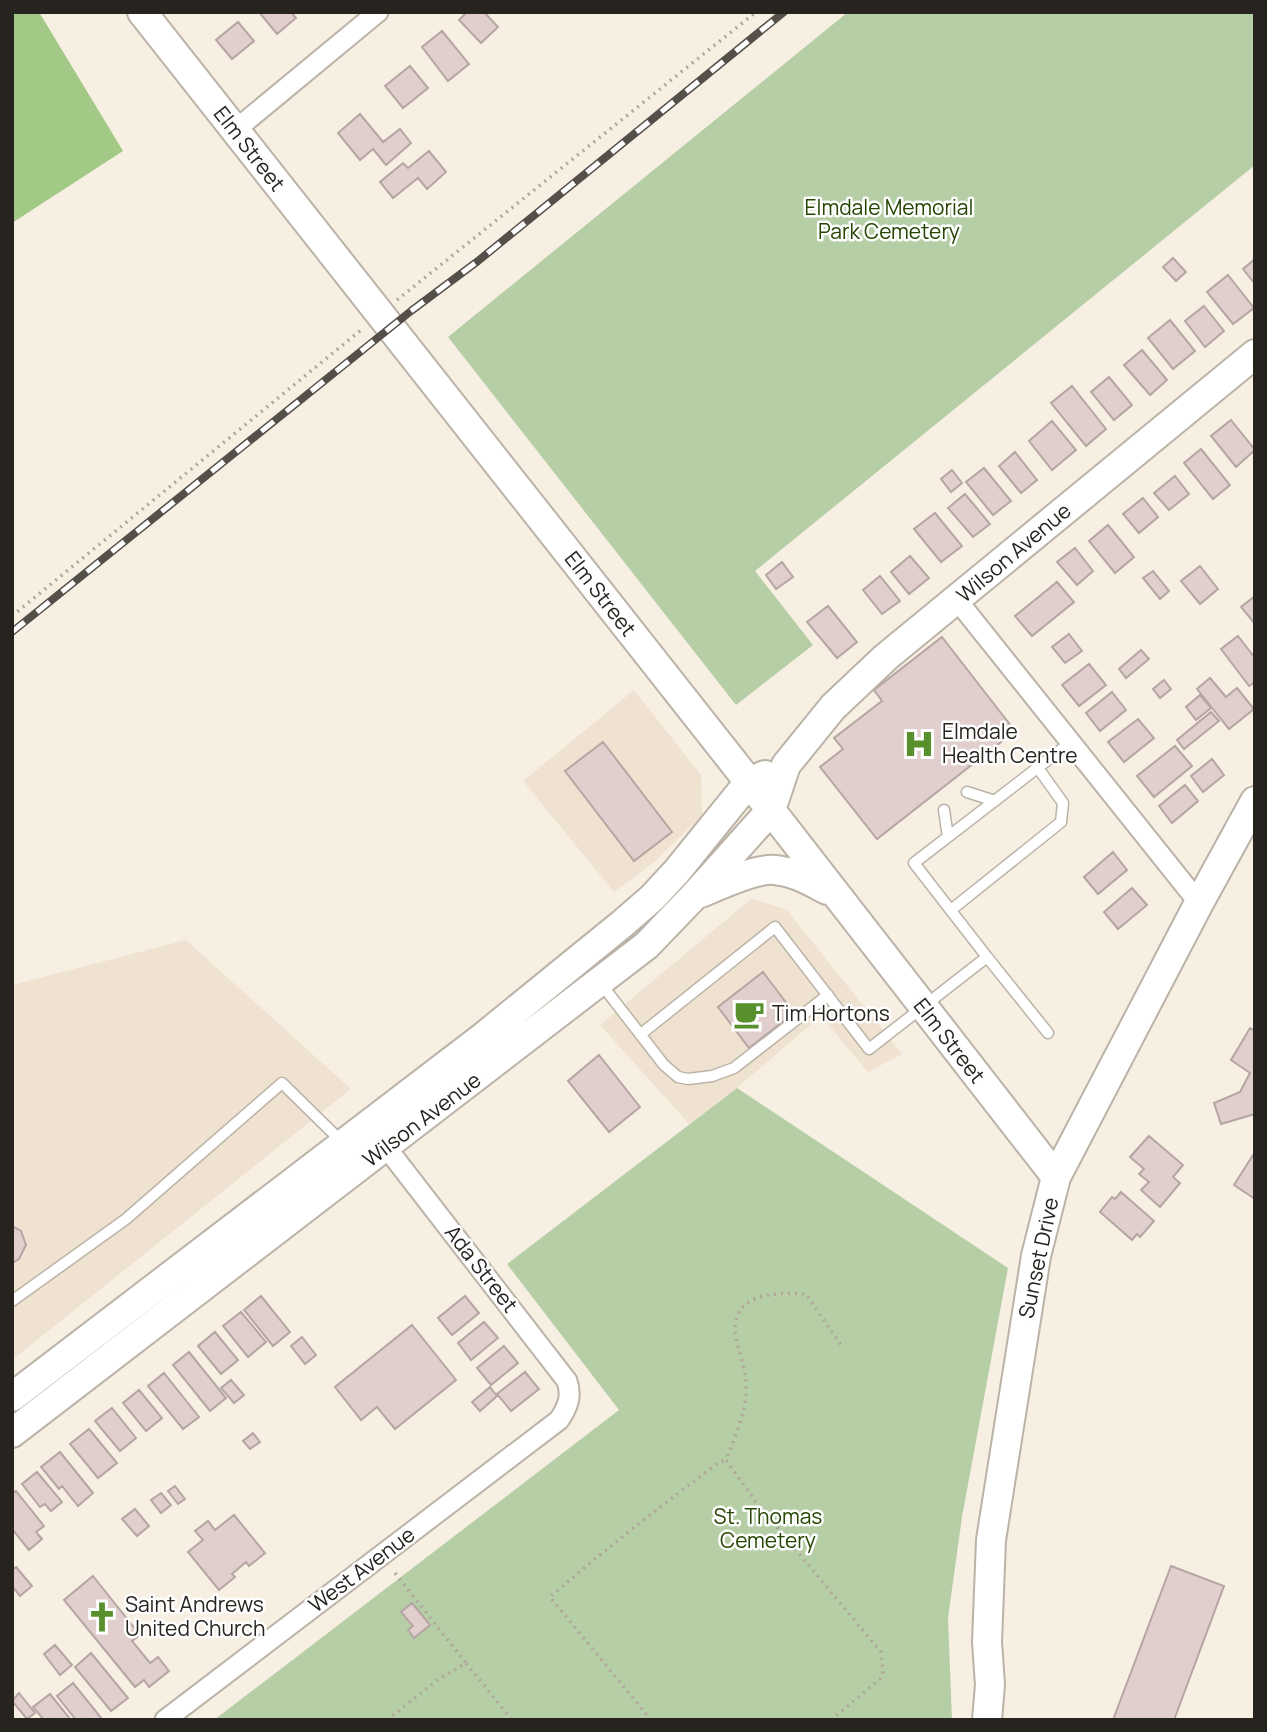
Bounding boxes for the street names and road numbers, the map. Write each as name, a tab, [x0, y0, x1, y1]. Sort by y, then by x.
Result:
street label: Elm Street	[208, 100, 292, 197]
street label: Wilson Avenue	[950, 496, 1076, 608]
street label: Elm Street	[559, 545, 643, 642]
street label: Elm Street	[908, 992, 992, 1089]
street label: Wilson Avenue	[357, 1066, 486, 1173]
street label: Sunset Drive	[1012, 1195, 1064, 1321]
street label: Ada Street	[439, 1219, 525, 1318]
street label: West Avenue	[303, 1520, 420, 1618]

